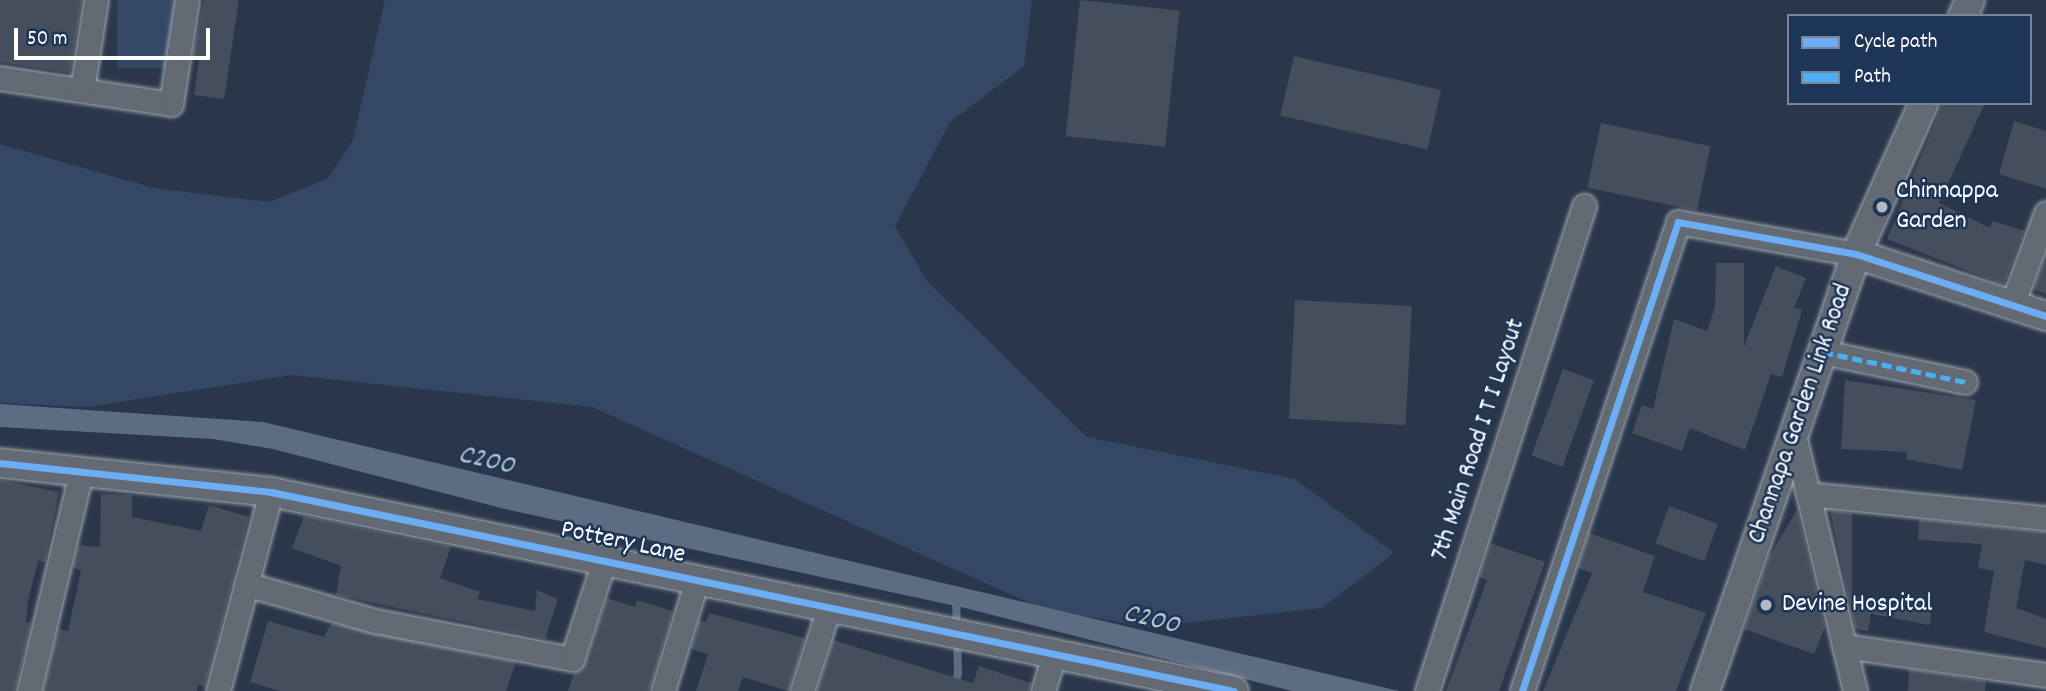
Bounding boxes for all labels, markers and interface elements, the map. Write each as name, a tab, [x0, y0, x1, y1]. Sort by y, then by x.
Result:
scale bar	[18, 14, 214, 58]
legend	[1787, 14, 2032, 105]
text: 50 m	[27, 25, 67, 55]
text: Cycle path	[1854, 28, 1937, 58]
text: Path	[1854, 63, 1891, 93]
place label: Chinnappa Garden	[1896, 176, 1998, 238]
marker: Chinnappa Garden	[1874, 199, 1890, 215]
street label: Channapa Garden Link Road	[1742, 280, 1860, 548]
street label: 7th Main Road I T I Layout	[1425, 315, 1533, 565]
water label: C200	[455, 439, 517, 485]
street label: Pottery Lane	[558, 515, 688, 571]
place label: Devine Hospital	[1782, 589, 1932, 621]
marker: Devine Hospital	[1756, 595, 1776, 615]
water label: C200	[1119, 598, 1183, 644]

